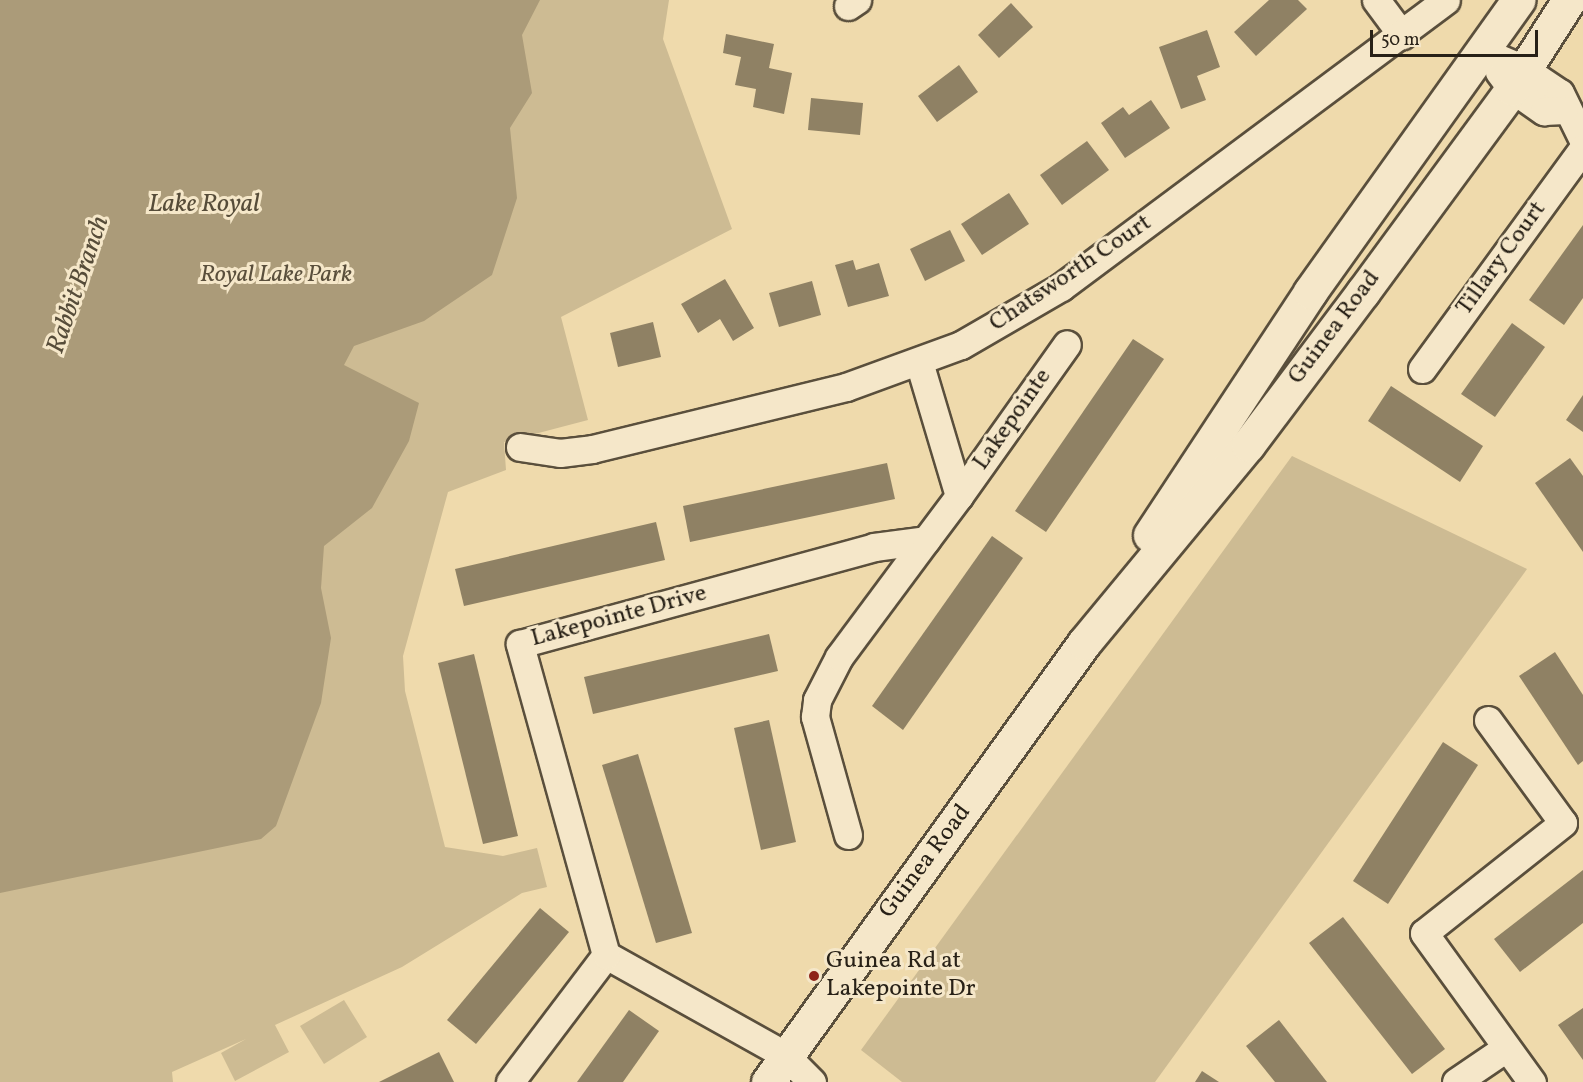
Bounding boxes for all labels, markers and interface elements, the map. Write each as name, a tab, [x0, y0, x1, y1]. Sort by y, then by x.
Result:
scale bar	[1373, 18, 1541, 56]
text: 50 m	[1381, 28, 1420, 53]
water label: Lake Royal	[148, 189, 260, 221]
street label: Tillary Court	[1451, 196, 1553, 322]
street label: Chatsworth Court	[985, 209, 1157, 339]
water label: Rabbit Branch	[41, 212, 117, 358]
park label: Royal Lake Park	[200, 262, 352, 290]
street label: Guinea Road	[1283, 265, 1387, 391]
street label: Lakepointe	[968, 364, 1058, 476]
street label: Lakepointe Drive	[528, 580, 710, 654]
street label: Guinea Road	[874, 799, 978, 925]
place label: Guinea Rd at Lakepointe Dr	[826, 948, 975, 1004]
marker: Guinea Rd at Lakepointe Dr	[807, 969, 821, 983]

